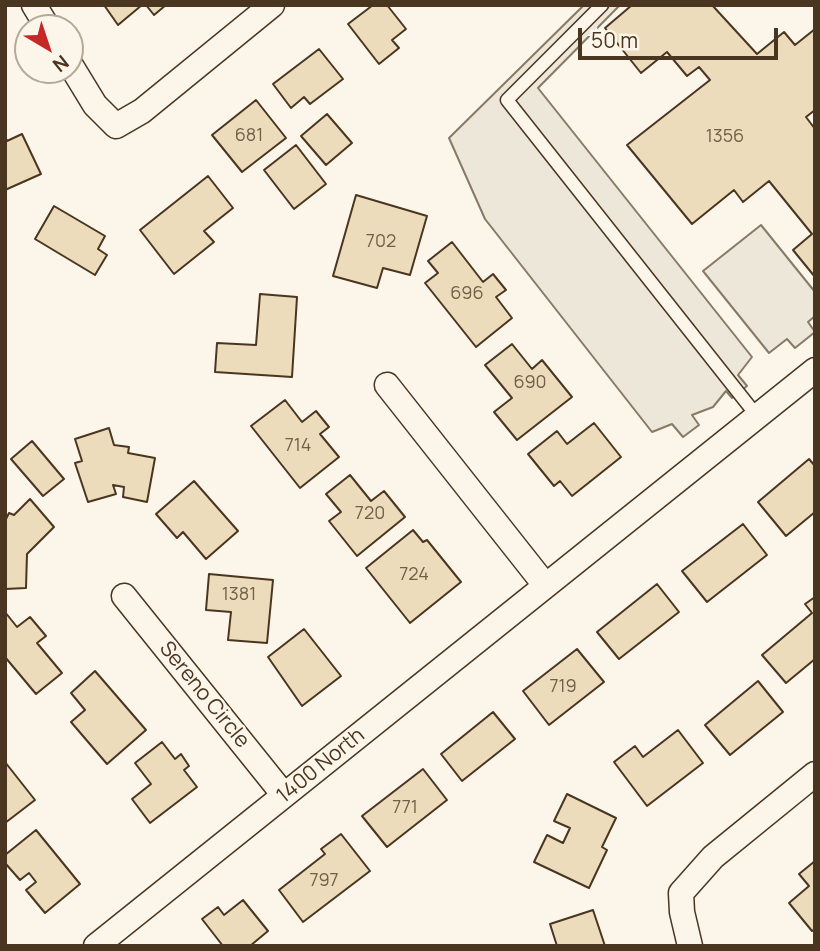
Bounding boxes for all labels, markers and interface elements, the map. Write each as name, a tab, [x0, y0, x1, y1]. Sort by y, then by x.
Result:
north arrow	[14, 14, 84, 84]
scale bar	[582, 14, 782, 58]
text: 50 m	[591, 26, 638, 54]
text: N	[47, 49, 74, 78]
house number: 681	[235, 125, 263, 147]
house number: 1356	[706, 126, 744, 148]
house number: 702	[366, 231, 396, 253]
house number: 696	[450, 283, 484, 305]
house number: 690	[513, 372, 547, 394]
house number: 714	[285, 435, 311, 457]
house number: 720	[355, 503, 385, 525]
house number: 724	[399, 564, 429, 586]
house number: 1381	[222, 584, 256, 606]
street label: Sereno Circle	[154, 637, 254, 753]
house number: 719	[549, 676, 577, 698]
street label: 1400 North	[272, 723, 370, 809]
house number: 771	[392, 797, 418, 819]
house number: 797	[309, 870, 339, 892]

